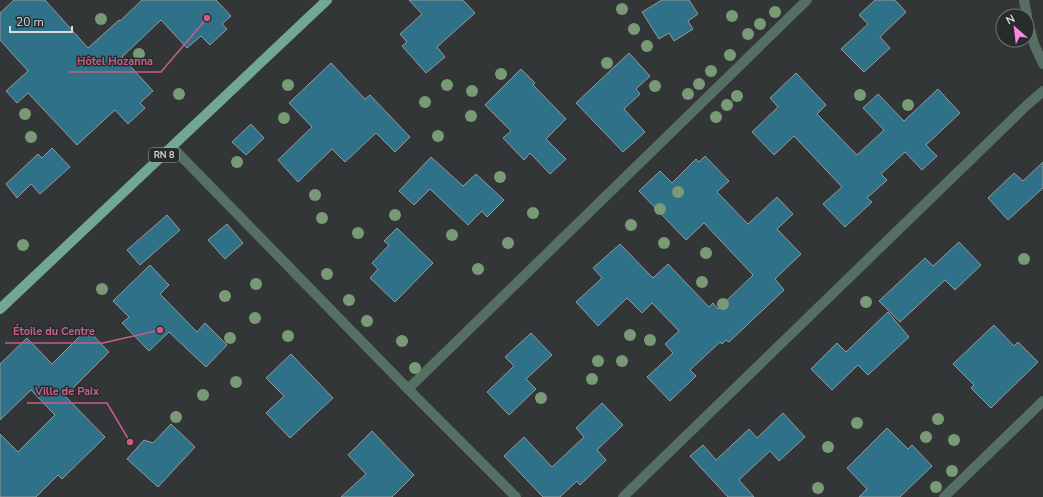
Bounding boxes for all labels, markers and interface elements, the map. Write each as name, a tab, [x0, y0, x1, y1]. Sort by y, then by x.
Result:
scale bar	[10, 8, 72, 34]
north arrow	[995, 8, 1035, 48]
text: N	[1003, 11, 1018, 28]
text: 20 m	[16, 14, 44, 30]
callout: Hôtel Hozanna	[69, 49, 161, 72]
text: Hôtel Hozanna	[77, 54, 153, 69]
road number: RN 8	[149, 148, 179, 162]
callout: Étoile du Centre	[5, 320, 103, 343]
text: Étoile du Centre	[13, 323, 95, 339]
callout: Ville de Paix	[27, 380, 107, 403]
text: Ville de Paix	[34, 384, 100, 399]

